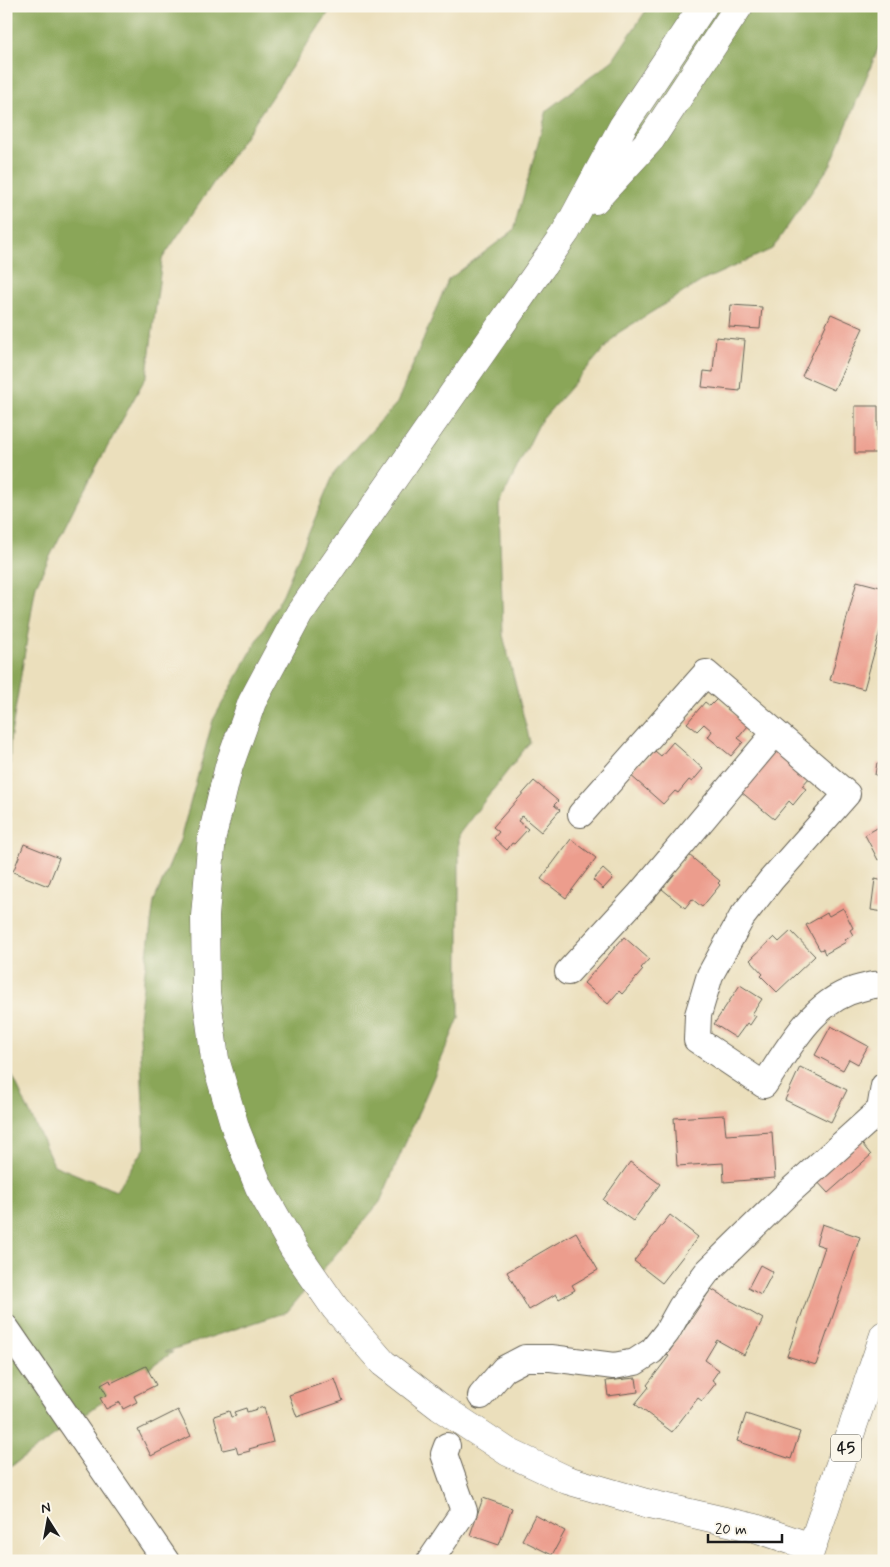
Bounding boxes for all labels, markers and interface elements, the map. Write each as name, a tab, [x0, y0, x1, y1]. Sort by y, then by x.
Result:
road number: 45	[831, 1435, 861, 1462]
north arrow	[22, 1494, 72, 1544]
text: N	[39, 1498, 52, 1518]
scale bar	[708, 1512, 781, 1544]
text: 20 m	[715, 1520, 747, 1540]

